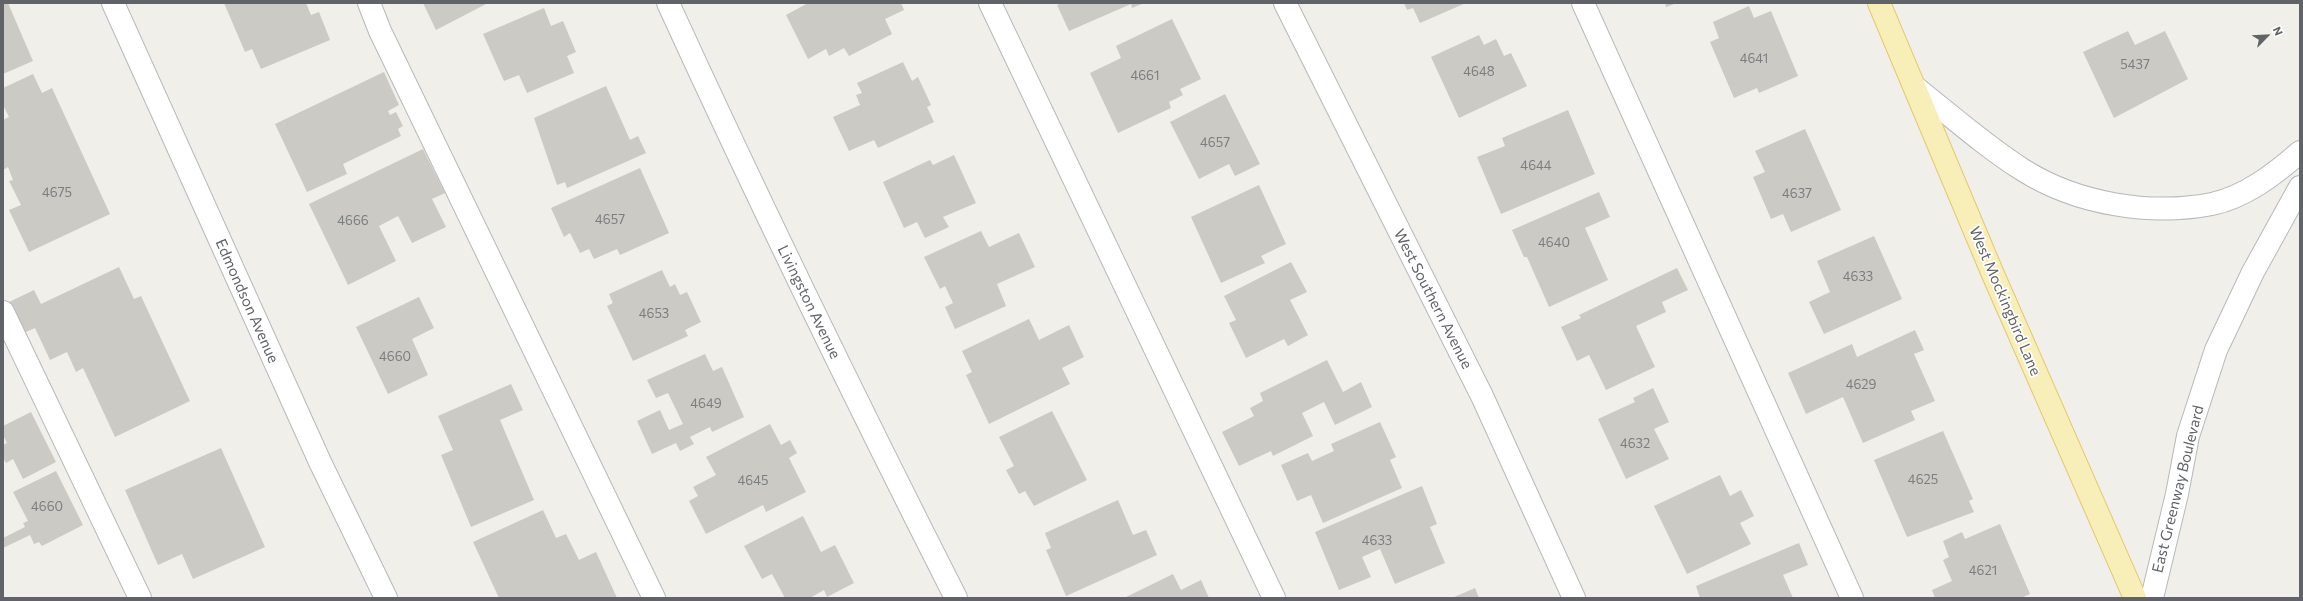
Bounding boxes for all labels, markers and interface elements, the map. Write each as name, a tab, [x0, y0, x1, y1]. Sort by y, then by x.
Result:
north arrow	[2247, 16, 2287, 56]
text: N	[2271, 24, 2286, 37]
house number: 4641	[1740, 51, 1768, 67]
house number: 5437	[2120, 57, 2150, 73]
house number: 4648	[1463, 64, 1495, 80]
house number: 4661	[1130, 68, 1160, 84]
house number: 4657	[1200, 135, 1230, 151]
house number: 4644	[1520, 158, 1552, 174]
house number: 4675	[42, 185, 72, 201]
house number: 4637	[1782, 186, 1812, 202]
house number: 4657	[595, 212, 625, 228]
house number: 4666	[337, 213, 369, 229]
street label: West Mockingbird Lane	[1965, 224, 2045, 378]
street label: West Southern Avenue	[1390, 226, 1476, 372]
house number: 4640	[1538, 235, 1570, 251]
street label: Edmondson Avenue	[212, 236, 282, 366]
street label: Livingston Avenue	[774, 242, 844, 362]
house number: 4633	[1843, 269, 1873, 285]
house number: 4653	[639, 306, 669, 322]
house number: 4660	[379, 349, 411, 365]
house number: 4629	[1846, 377, 1876, 393]
house number: 4649	[690, 396, 722, 412]
street label: East Greenway Boulevard	[2148, 403, 2208, 575]
house number: 4632	[1620, 436, 1650, 452]
house number: 4625	[1908, 472, 1938, 488]
house number: 4645	[738, 473, 768, 489]
house number: 4660	[31, 499, 63, 515]
house number: 4633	[1362, 533, 1392, 549]
house number: 4621	[1969, 563, 1997, 579]

